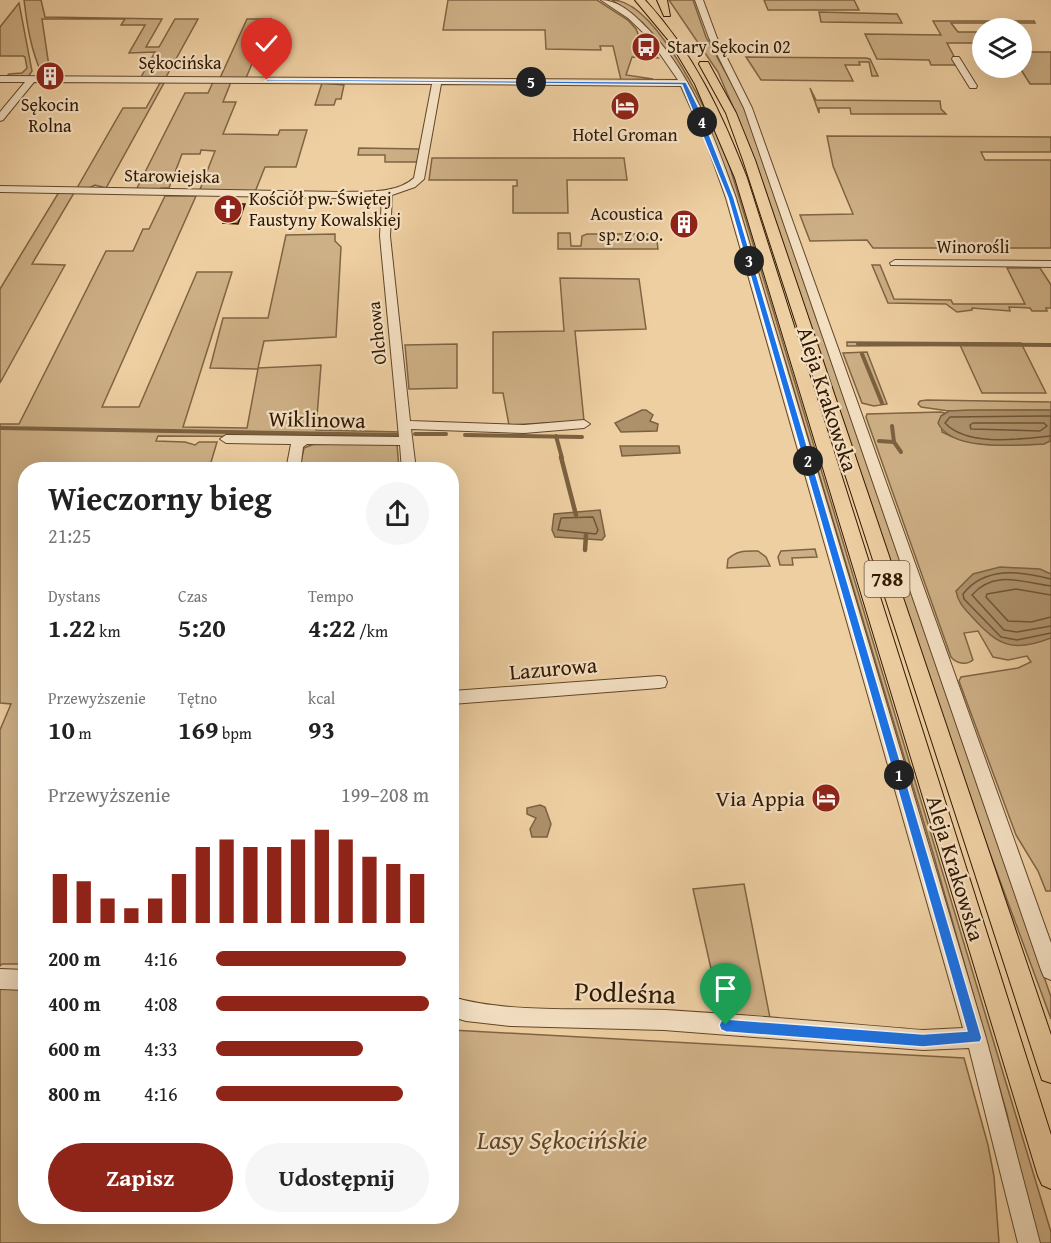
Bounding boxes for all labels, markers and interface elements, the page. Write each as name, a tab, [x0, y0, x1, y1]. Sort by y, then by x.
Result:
pin	[241, 18, 292, 80]
map controls	[972, 18, 1032, 78]
button: layers	[972, 18, 1032, 78]
icon: check	[250, 27, 283, 60]
bus stop icon: Stary Sękocin 02	[630, 31, 662, 63]
place label: Stary Sękocin 02	[667, 33, 791, 60]
street label: Sękocińska	[138, 49, 222, 76]
building icon: Sękocin Rolna	[34, 60, 66, 92]
pin: 5	[516, 67, 546, 97]
text: 5	[527, 70, 535, 94]
hotel icon: Hotel Groman	[609, 90, 641, 122]
place label: Sękocin Rolna	[21, 91, 79, 139]
pin: 4	[687, 107, 717, 137]
text: 4	[698, 110, 706, 134]
place label: Hotel Groman	[572, 121, 678, 148]
street label: Starowiejska	[124, 161, 221, 190]
place label: Kościół pw. Świętej Faustyny Kowalskiej	[249, 185, 401, 233]
church icon: Kościół pw. Świętej Faustyny Kowalskiej	[212, 193, 244, 225]
place label: Acoustica sp. z o.o.	[590, 200, 663, 248]
building icon: Acoustica sp. z o.o.	[668, 208, 700, 240]
street label: Winorośli	[936, 233, 1010, 260]
pin: 3	[734, 246, 764, 276]
text: 3	[745, 249, 753, 273]
street label: Olchowa	[360, 299, 393, 366]
street label: Aleja Krakowska	[789, 322, 867, 476]
street label: Wiklinowa	[268, 402, 367, 436]
pin: 2	[793, 446, 823, 476]
text: 2	[804, 449, 812, 473]
text: Wieczorny bieg	[48, 474, 272, 522]
button: share	[366, 482, 429, 545]
text: 21:25	[48, 521, 91, 550]
road number: 788	[864, 561, 910, 597]
text: Dystans	[48, 584, 101, 608]
text: Czas	[178, 584, 208, 608]
text: Tempo	[308, 584, 354, 608]
text: 1.22	[48, 608, 96, 647]
text: 5:20	[178, 608, 226, 647]
text: 4:22	[308, 608, 356, 647]
text: km	[96, 619, 120, 643]
text: /km	[356, 619, 388, 643]
street label: Lazurowa	[508, 648, 599, 688]
text: Przewyższenie	[48, 686, 146, 710]
text: Tętno	[178, 686, 217, 710]
text: kcal	[308, 686, 335, 710]
text: 10	[48, 710, 75, 749]
text: 169	[178, 710, 218, 749]
text: 93	[308, 710, 335, 749]
text: m	[75, 721, 92, 745]
text: bpm	[218, 721, 252, 745]
pin: 1	[884, 760, 914, 790]
text: 1	[895, 763, 903, 787]
text: Przewyższenie	[48, 780, 170, 809]
text: 199–208 m	[341, 780, 429, 809]
place label: Via Appia	[716, 782, 806, 814]
hotel icon: Via Appia	[810, 782, 842, 814]
street label: Aleja Krakowska	[919, 791, 994, 945]
text: 200 m	[48, 944, 101, 973]
text: 4:16	[144, 944, 178, 973]
pin	[700, 963, 751, 1025]
street label: Podleśna	[574, 970, 677, 1014]
icon: arrive	[709, 972, 742, 1005]
text: 400 m	[48, 989, 101, 1018]
text: 4:08	[144, 989, 178, 1018]
text: 600 m	[48, 1034, 101, 1063]
text: 4:33	[144, 1034, 178, 1063]
text: 800 m	[48, 1079, 101, 1108]
text: 4:16	[144, 1079, 178, 1108]
park label: Lasy Sękocińskie	[476, 1119, 647, 1159]
button: Zapisz	[48, 1143, 233, 1212]
button: Udostępnij	[245, 1143, 429, 1212]

